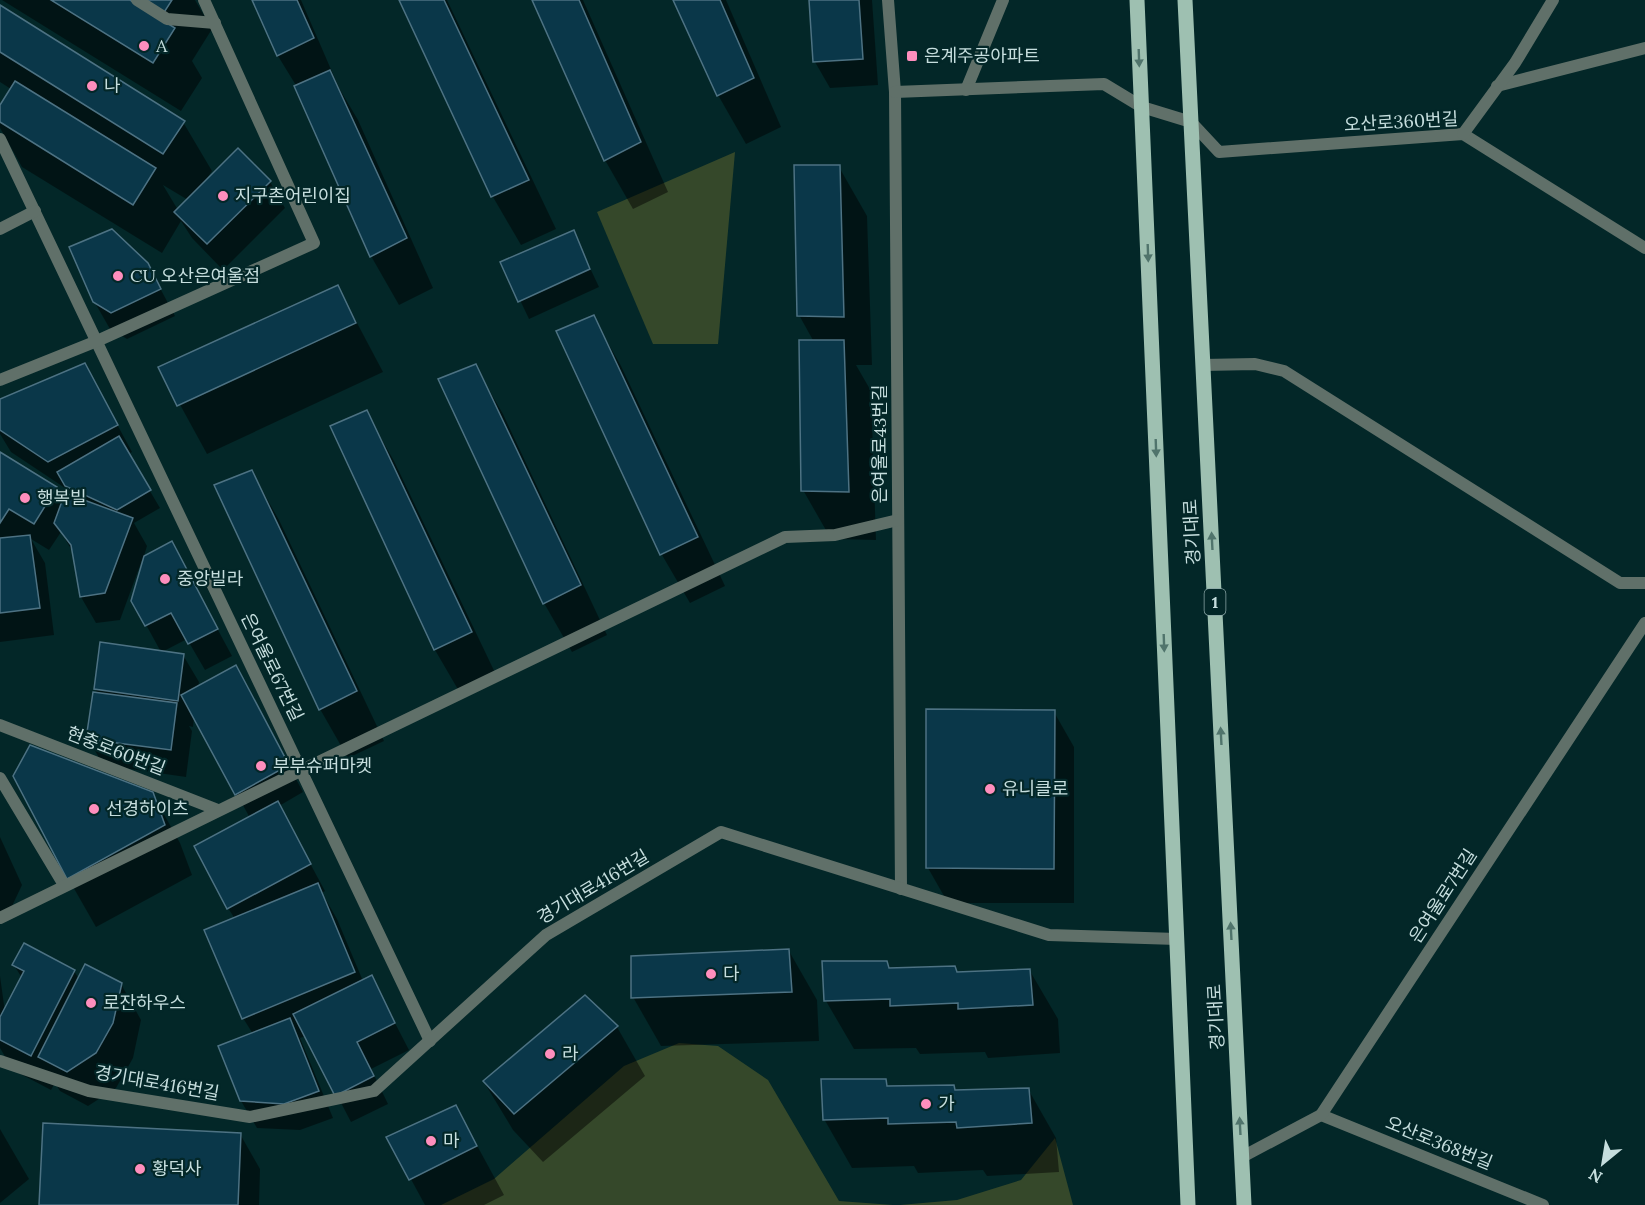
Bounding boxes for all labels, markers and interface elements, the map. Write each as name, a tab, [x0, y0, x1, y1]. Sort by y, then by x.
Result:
place label: A	[155, 34, 168, 57]
marker: A	[137, 39, 151, 53]
place label: 은계주공아파트	[924, 44, 1040, 67]
marker: 은계주공아파트	[905, 49, 919, 63]
one-way arrow	[1135, 49, 1144, 68]
place label: 나	[104, 74, 121, 97]
marker: 나	[85, 79, 99, 93]
street label: 오산로360번길	[1343, 107, 1459, 136]
place label: 지구촌어린이집	[235, 184, 351, 207]
marker: 지구촌어린이집	[216, 189, 230, 203]
one-way arrow	[1143, 244, 1152, 263]
place label: CU 오산은여울점	[130, 264, 260, 287]
marker: CU 오산은여울점	[111, 269, 125, 283]
street label: 은여울로43번길	[868, 384, 891, 504]
one-way arrow	[1151, 439, 1160, 458]
place label: 행복빌	[37, 486, 87, 509]
marker: 행복빌	[18, 491, 32, 505]
street label: 경기대로	[1178, 498, 1205, 566]
one-way arrow	[1207, 532, 1216, 551]
place label: 중앙빌라	[177, 567, 244, 590]
marker: 중앙빌라	[158, 572, 172, 586]
road number: 1	[1204, 589, 1226, 615]
street label: 은여울로67번길	[236, 609, 309, 725]
one-way arrow	[1160, 633, 1169, 652]
street label: 현충로60번길	[63, 721, 169, 780]
one-way arrow	[1217, 727, 1226, 746]
place label: 부부슈퍼마켓	[273, 754, 372, 777]
marker: 부부슈퍼마켓	[254, 759, 268, 773]
place label: 유니클로	[1002, 777, 1068, 800]
marker: 유니클로	[983, 782, 997, 796]
place label: 선경하이츠	[106, 797, 189, 820]
marker: 선경하이츠	[87, 802, 101, 816]
street label: 경기대로416번길	[533, 844, 653, 929]
street label: 은여울로7번길	[1404, 844, 1482, 947]
one-way arrow	[1226, 921, 1235, 940]
place label: 다	[723, 962, 740, 985]
marker: 다	[704, 967, 718, 981]
street label: 경기대로	[1202, 983, 1229, 1051]
place label: 로잔하우스	[103, 991, 186, 1014]
marker: 로잔하우스	[84, 996, 98, 1010]
place label: 라	[562, 1042, 579, 1065]
marker: 라	[543, 1047, 557, 1061]
street label: 경기대로416번길	[93, 1060, 221, 1105]
place label: 가	[938, 1092, 955, 1115]
marker: 가	[919, 1097, 933, 1111]
street label: 오산로368번길	[1382, 1111, 1496, 1174]
one-way arrow	[1236, 1116, 1245, 1135]
place label: 마	[443, 1129, 460, 1152]
north arrow	[1573, 1133, 1633, 1193]
marker: 마	[424, 1134, 438, 1148]
place label: 황덕사	[152, 1157, 202, 1180]
marker: 황덕사	[133, 1162, 147, 1176]
text: N	[1585, 1164, 1606, 1188]

